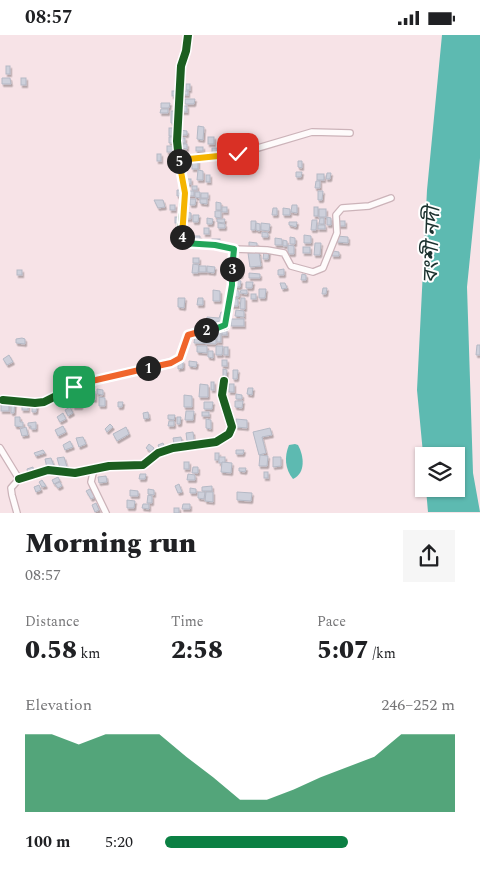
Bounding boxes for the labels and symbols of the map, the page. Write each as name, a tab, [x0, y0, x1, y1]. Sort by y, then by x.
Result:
pin	[217, 133, 259, 175]
pin: 5	[166, 149, 192, 173]
water label: বংশী নদী	[415, 202, 449, 284]
pin: 4	[170, 225, 194, 249]
pin: 3	[220, 257, 244, 281]
pin: 2	[194, 317, 218, 343]
pin: 1	[136, 355, 160, 381]
pin	[53, 366, 95, 408]

